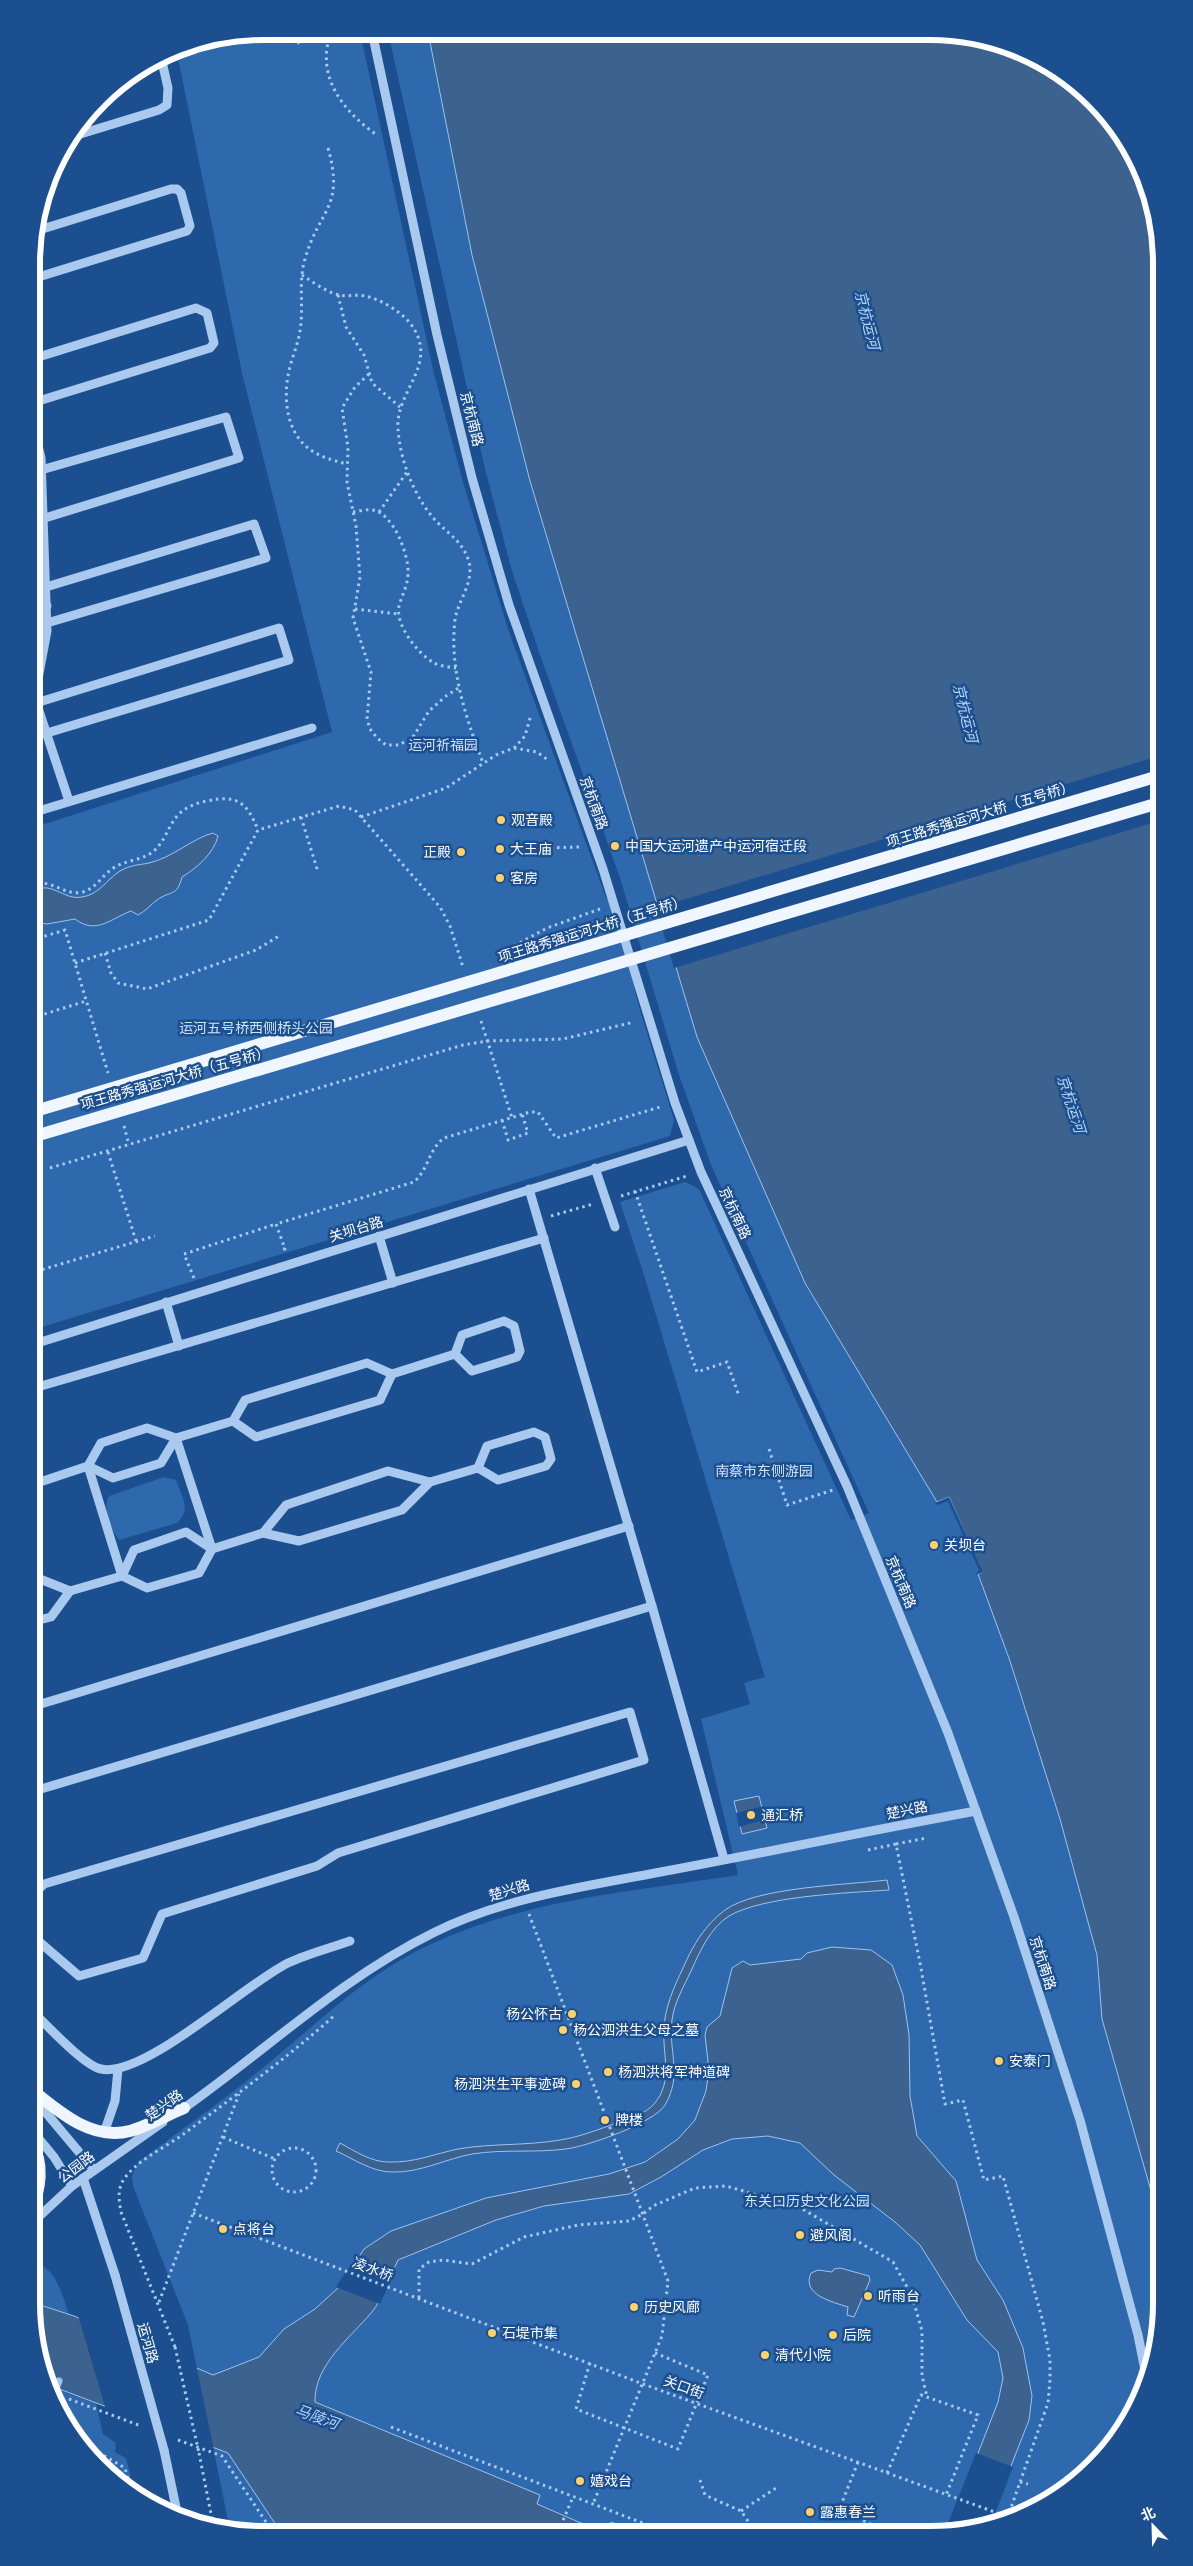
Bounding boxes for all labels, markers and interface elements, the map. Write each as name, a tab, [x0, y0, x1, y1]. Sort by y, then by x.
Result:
water label: 京杭运河	[851, 288, 885, 354]
street label: 京杭南路	[456, 390, 488, 448]
water label: 京杭运河	[949, 681, 983, 747]
park label: 运河祈福园	[408, 736, 478, 754]
street label: 京杭南路	[576, 774, 612, 832]
street label: 项王路秀强运河大桥（五号桥）	[884, 777, 1076, 851]
place label: 观音殿	[511, 811, 553, 829]
marker: 观音殿	[495, 814, 507, 826]
place label: 中国大运河遗产中运河宿迁段	[625, 837, 807, 855]
place label: 大王庙	[510, 840, 552, 858]
marker: 中国大运河遗产中运河宿迁段	[609, 840, 621, 852]
place label: 正殿	[423, 843, 451, 861]
marker: 大王庙	[494, 843, 506, 855]
marker: 正殿	[455, 846, 467, 858]
place label: 客房	[510, 869, 538, 887]
marker: 客房	[494, 872, 506, 884]
street label: 项王路秀强运河大桥（五号桥）	[496, 892, 688, 966]
park label: 运河五号桥西侧桥头公园	[179, 1019, 333, 1037]
street label: 项王路秀强运河大桥（五号桥）	[78, 1042, 272, 1114]
water label: 京杭运河	[1053, 1072, 1091, 1138]
street label: 京杭南路	[715, 1184, 755, 1242]
street label: 关坝台路	[327, 1212, 385, 1246]
park label: 南蔡市东侧游园	[715, 1462, 813, 1480]
place label: 关坝台	[944, 1536, 986, 1554]
marker: 关坝台	[928, 1539, 940, 1551]
street label: 京杭南路	[882, 1553, 920, 1611]
street label: 楚兴路	[885, 1797, 929, 1823]
place label: 通汇桥	[761, 1806, 803, 1824]
marker: 通汇桥	[745, 1809, 757, 1821]
street label: 楚兴路	[486, 1875, 532, 1905]
street label: 京杭南路	[1026, 1934, 1060, 1992]
place label: 杨公怀古	[506, 2005, 562, 2023]
marker: 杨公怀古	[566, 2008, 578, 2020]
place label: 杨公泗洪生父母之墓	[573, 2021, 699, 2039]
marker: 杨公泗洪生父母之墓	[557, 2024, 569, 2036]
place label: 安泰门	[1009, 2052, 1051, 2070]
marker: 安泰门	[993, 2055, 1005, 2067]
place label: 杨泗洪将军神道碑	[618, 2063, 730, 2081]
marker: 杨泗洪将军神道碑	[602, 2066, 614, 2078]
place label: 杨泗洪生平事迹碑	[454, 2075, 566, 2093]
marker: 杨泗洪生平事迹碑	[570, 2078, 582, 2090]
street label: 楚兴路	[142, 2086, 186, 2124]
place label: 牌楼	[615, 2111, 643, 2129]
marker: 牌楼	[599, 2114, 611, 2126]
street label: 公园路	[54, 2147, 98, 2187]
park label: 东关口历史文化公园	[744, 2192, 870, 2210]
place label: 点将台	[233, 2220, 275, 2238]
marker: 点将台	[217, 2223, 229, 2235]
place label: 避风阁	[810, 2226, 852, 2244]
marker: 避风阁	[794, 2229, 806, 2241]
street label: 凌水桥	[350, 2253, 396, 2285]
place label: 听雨台	[878, 2287, 920, 2305]
marker: 听雨台	[862, 2290, 874, 2302]
place label: 历史风廊	[644, 2298, 700, 2316]
marker: 历史风廊	[628, 2301, 640, 2313]
street label: 运河路	[134, 2320, 162, 2366]
place label: 石堤市集	[502, 2324, 558, 2342]
place label: 后院	[843, 2326, 871, 2344]
marker: 石堤市集	[486, 2327, 498, 2339]
marker: 后院	[827, 2329, 839, 2341]
place label: 清代小院	[775, 2346, 831, 2364]
marker: 清代小院	[759, 2349, 771, 2361]
street label: 关口街	[661, 2371, 707, 2403]
water label: 马陵河	[293, 2400, 344, 2434]
place label: 嬉戏台	[590, 2472, 632, 2490]
marker: 嬉戏台	[574, 2475, 586, 2487]
north arrow	[1128, 2501, 1178, 2551]
place label: 露惠春兰	[820, 2503, 876, 2521]
text: 北	[1138, 2503, 1158, 2525]
marker: 露惠春兰	[804, 2506, 816, 2518]

